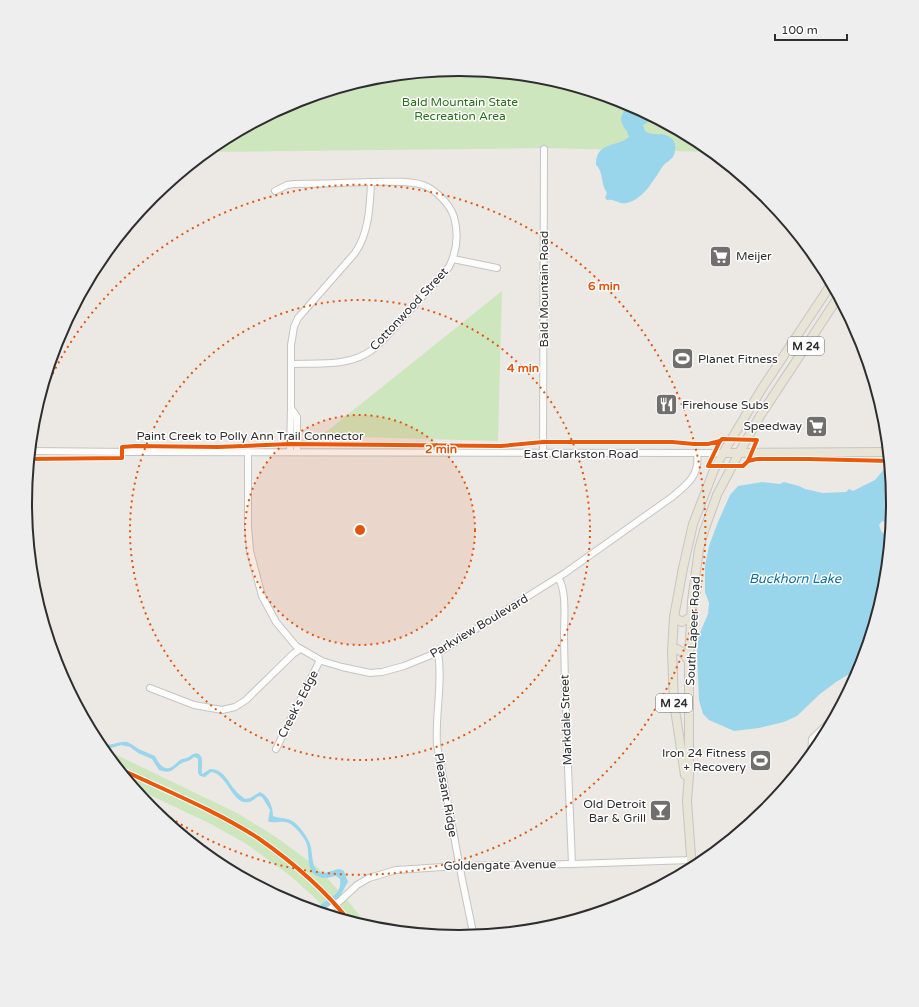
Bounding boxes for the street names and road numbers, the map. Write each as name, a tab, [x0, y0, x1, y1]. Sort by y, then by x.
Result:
street label: Bald Mountain Road	[537, 231, 551, 347]
street label: Cottonwood Street	[367, 264, 451, 353]
road number: M 24	[788, 337, 824, 355]
street label: Paint Creek to Polly Ann Trail Connector	[136, 429, 364, 443]
street label: East Clarkston Road	[524, 447, 638, 461]
street label: South Lapeer Road	[683, 576, 703, 686]
street label: Parkview Boulevard	[427, 591, 531, 661]
street label: Creek's Edge	[275, 668, 321, 740]
street label: Markdale Street	[557, 674, 575, 766]
road number: M 24	[656, 694, 692, 712]
street label: Pleasant Ridge	[432, 752, 460, 838]
street label: Goldengate Avenue	[444, 857, 557, 873]

